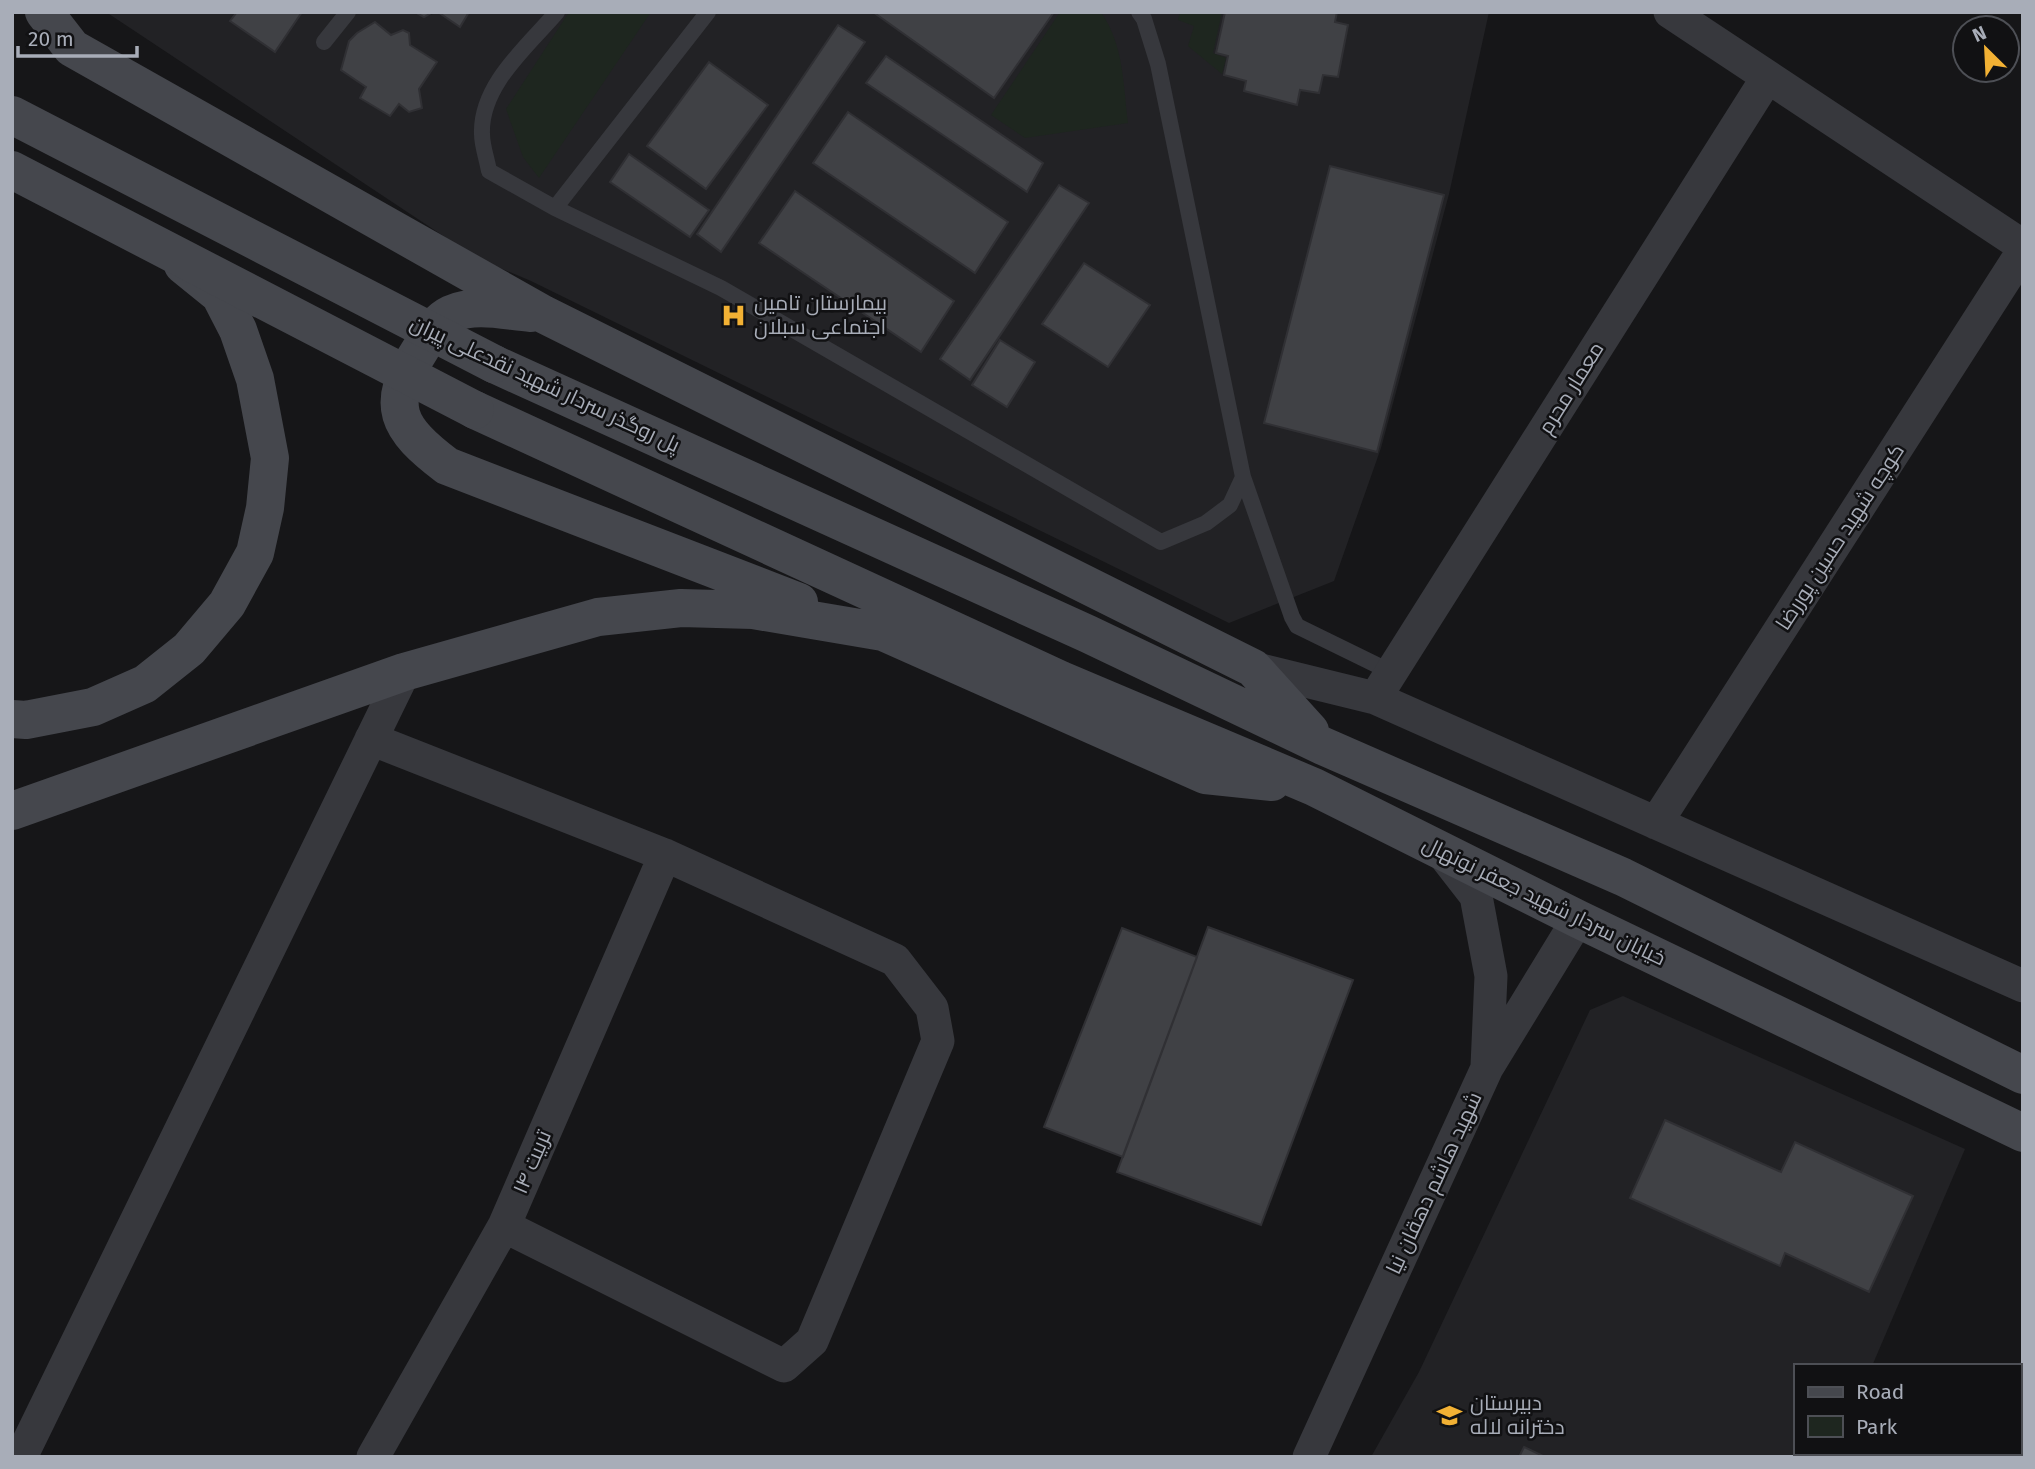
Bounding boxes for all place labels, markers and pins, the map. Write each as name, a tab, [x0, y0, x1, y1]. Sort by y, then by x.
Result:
place label: بیمارستان تامین اجتماعی سبلان	[754, 290, 887, 340]
hospital icon: بیمارستان تامین اجتماعی سبلان	[720, 301, 748, 329]
place label: دبیرستان دخترانه لاله	[1470, 1390, 1565, 1440]
school or university icon: دبیرستان دخترانه لاله	[1436, 1401, 1464, 1429]

